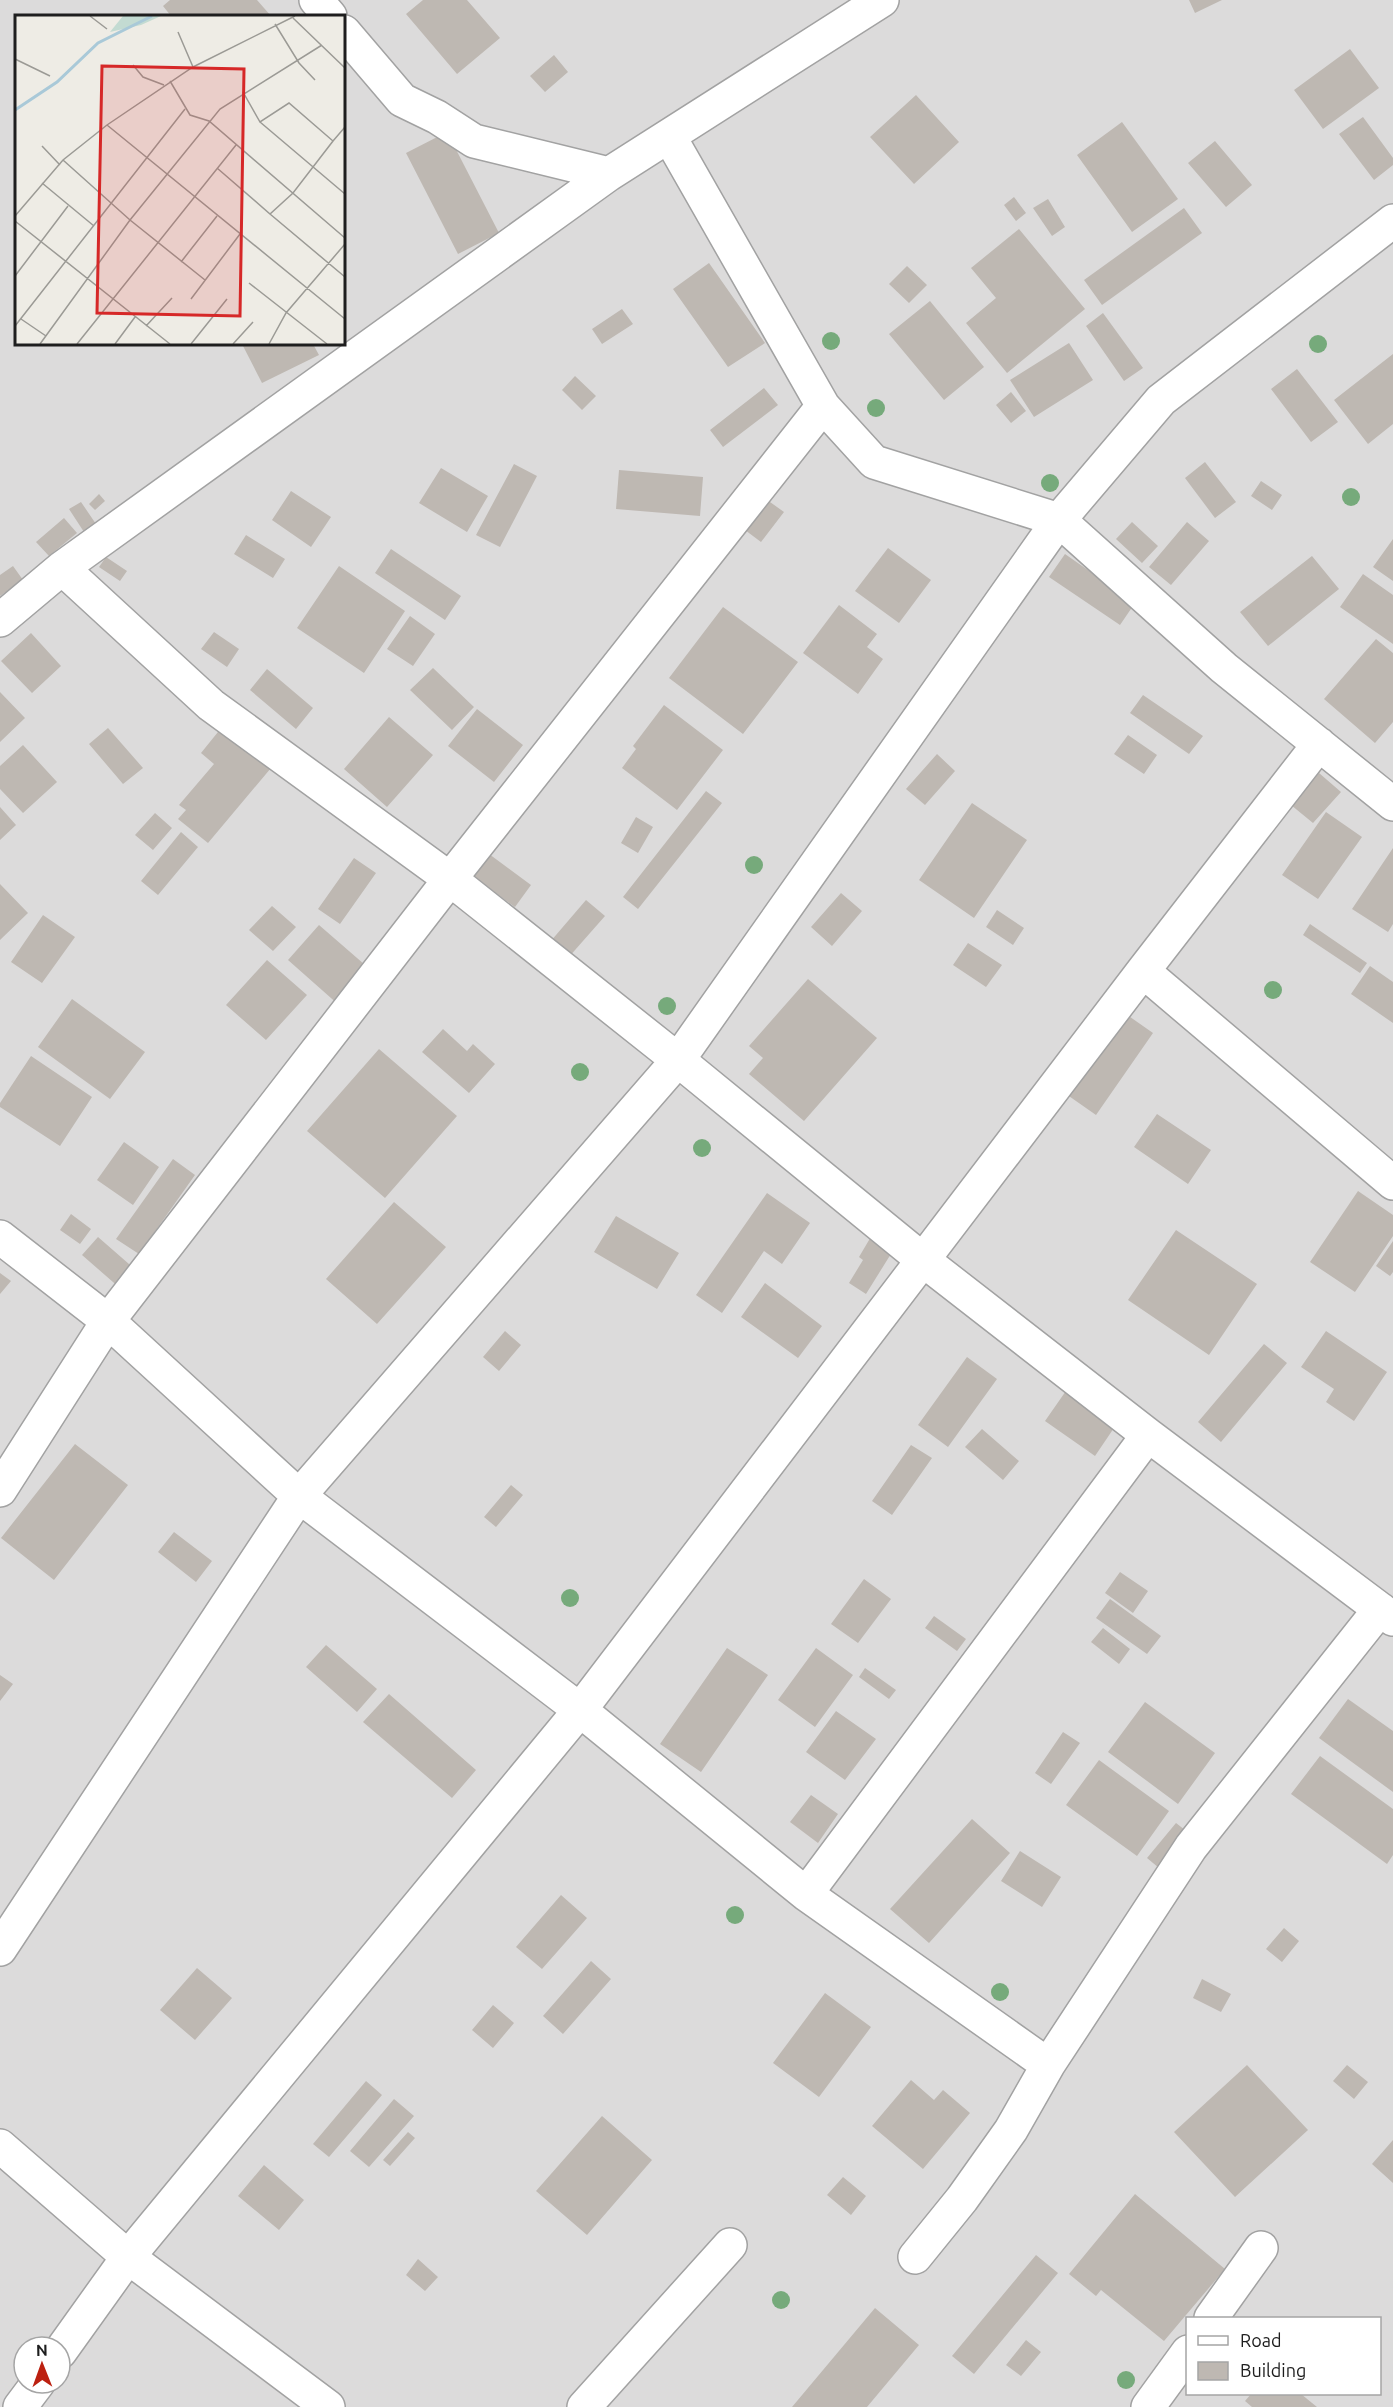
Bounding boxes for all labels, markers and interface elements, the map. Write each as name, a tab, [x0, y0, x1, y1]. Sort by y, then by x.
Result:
inset map	[15, 15, 345, 345]
legend	[1186, 2317, 1381, 2395]
text: Road	[1240, 2330, 1282, 2350]
north arrow	[12, 2335, 72, 2395]
text: N	[36, 2341, 48, 2359]
text: Building	[1240, 2360, 1306, 2380]

